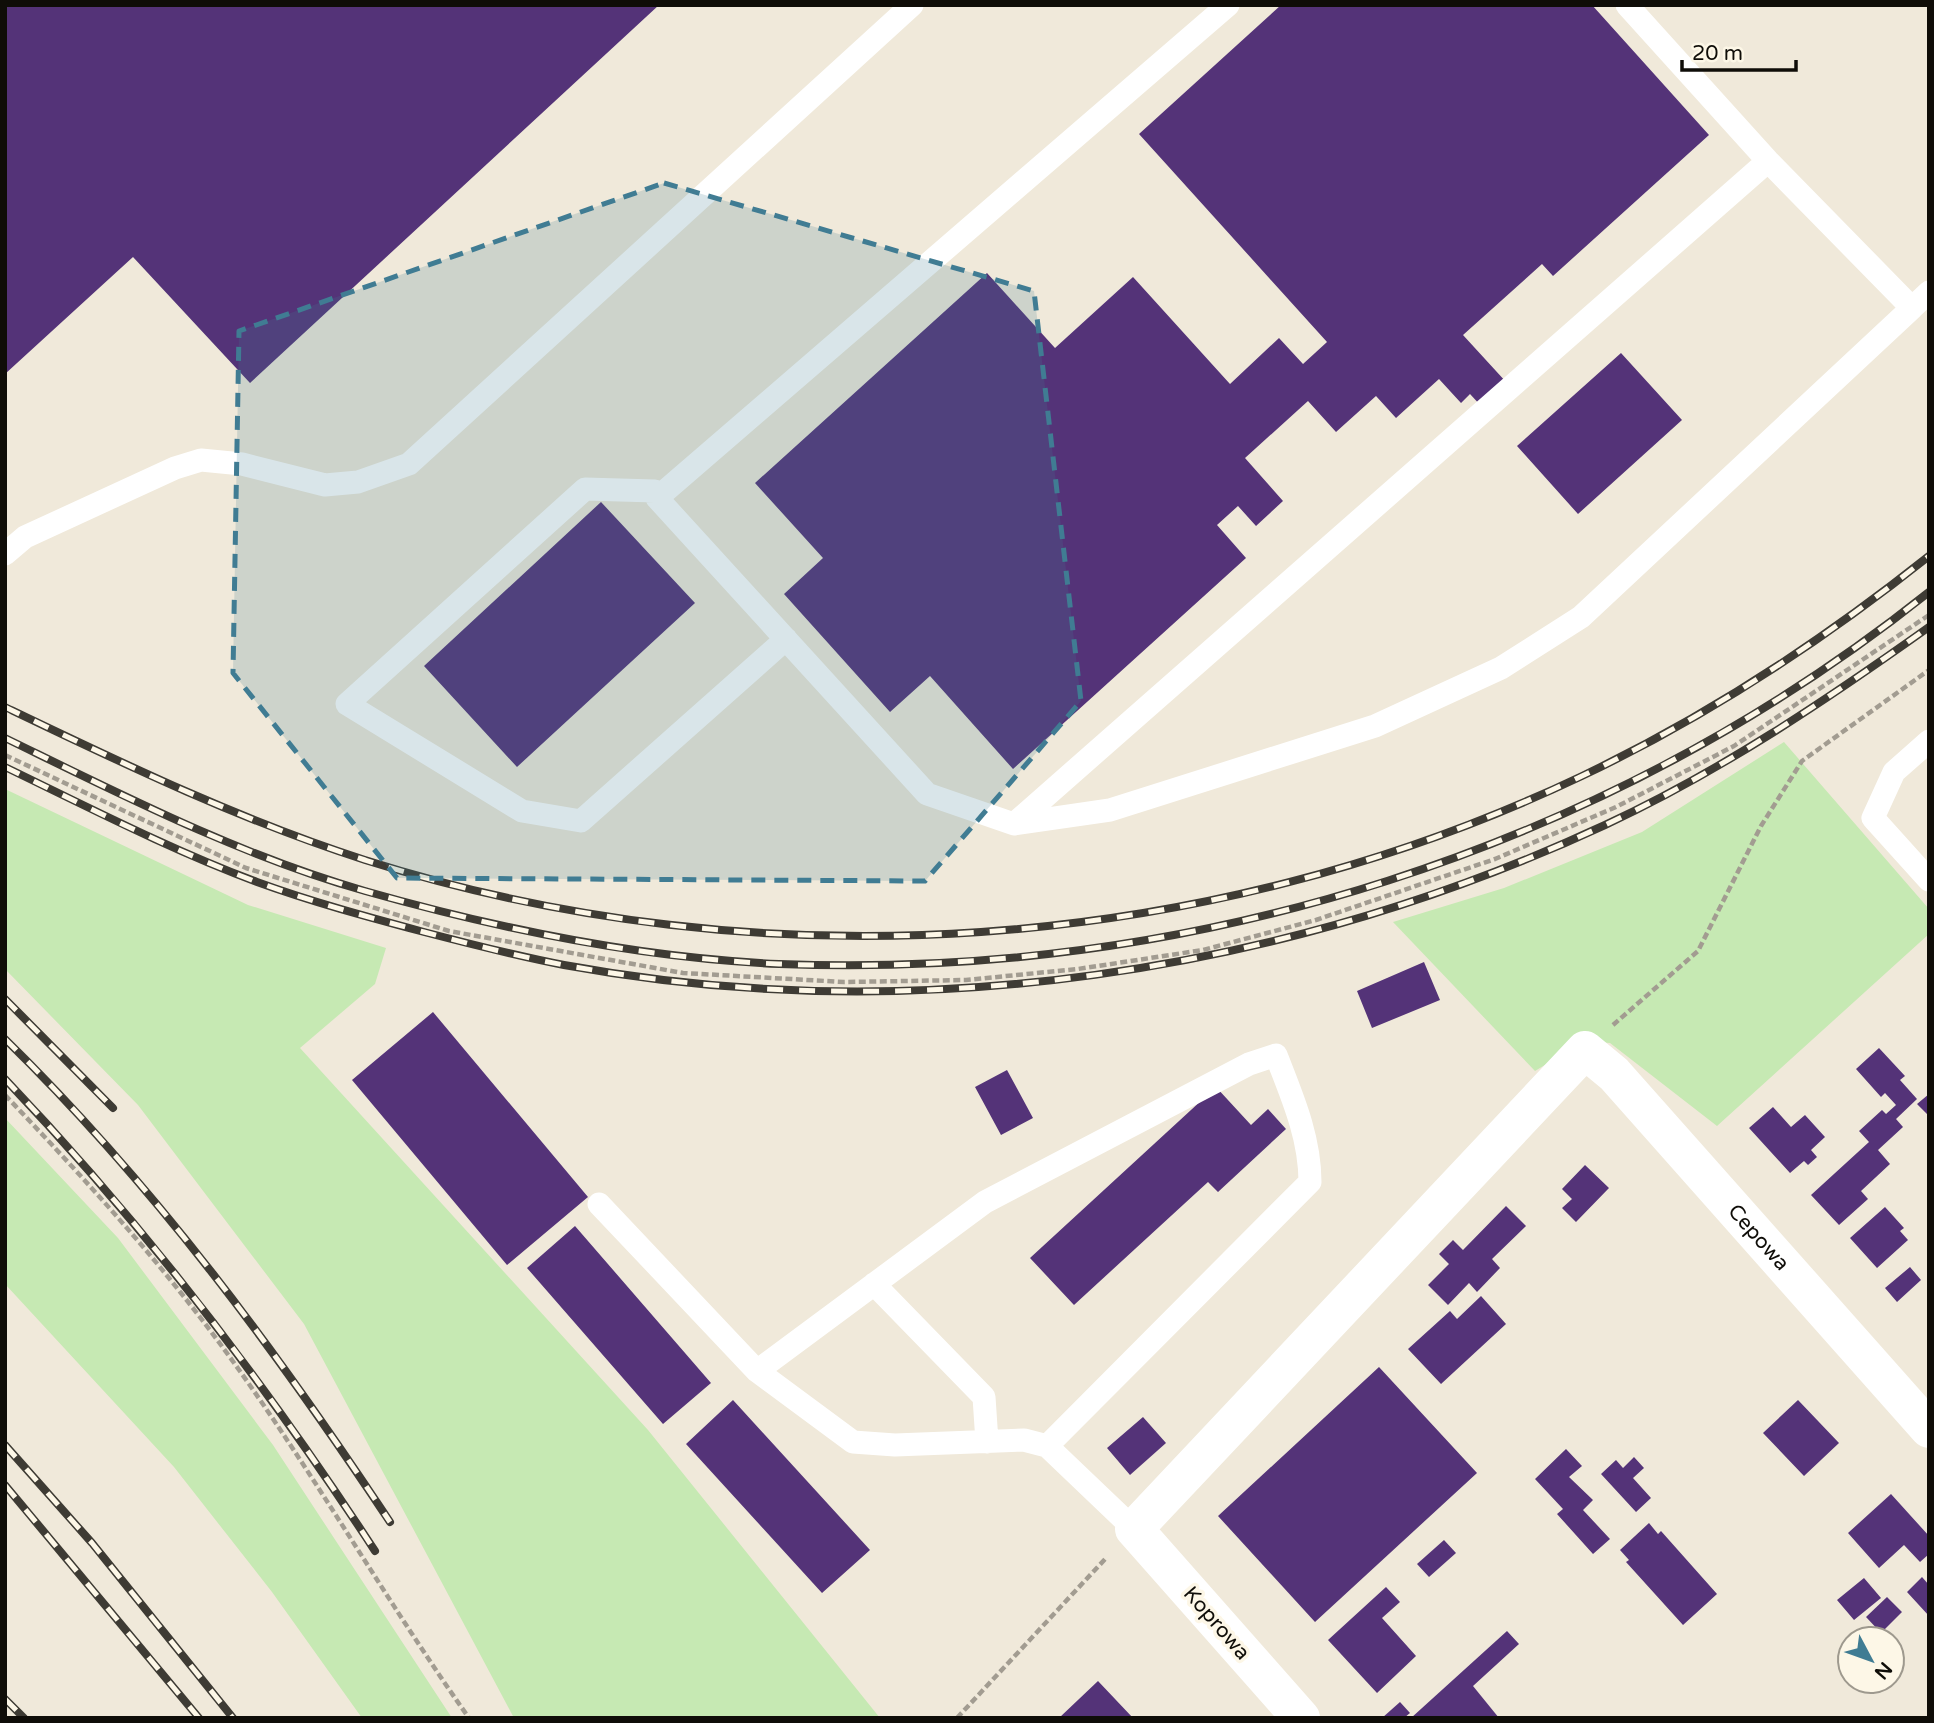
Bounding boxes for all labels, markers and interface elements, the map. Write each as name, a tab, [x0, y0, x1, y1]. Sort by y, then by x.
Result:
scale bar	[1682, 28, 1796, 72]
text: 20 m	[1692, 41, 1743, 66]
street label: Cepowa	[1722, 1199, 1794, 1276]
street label: Koprowa	[1178, 1582, 1255, 1665]
north arrow	[1836, 1625, 1906, 1695]
text: N	[1870, 1658, 1896, 1683]

